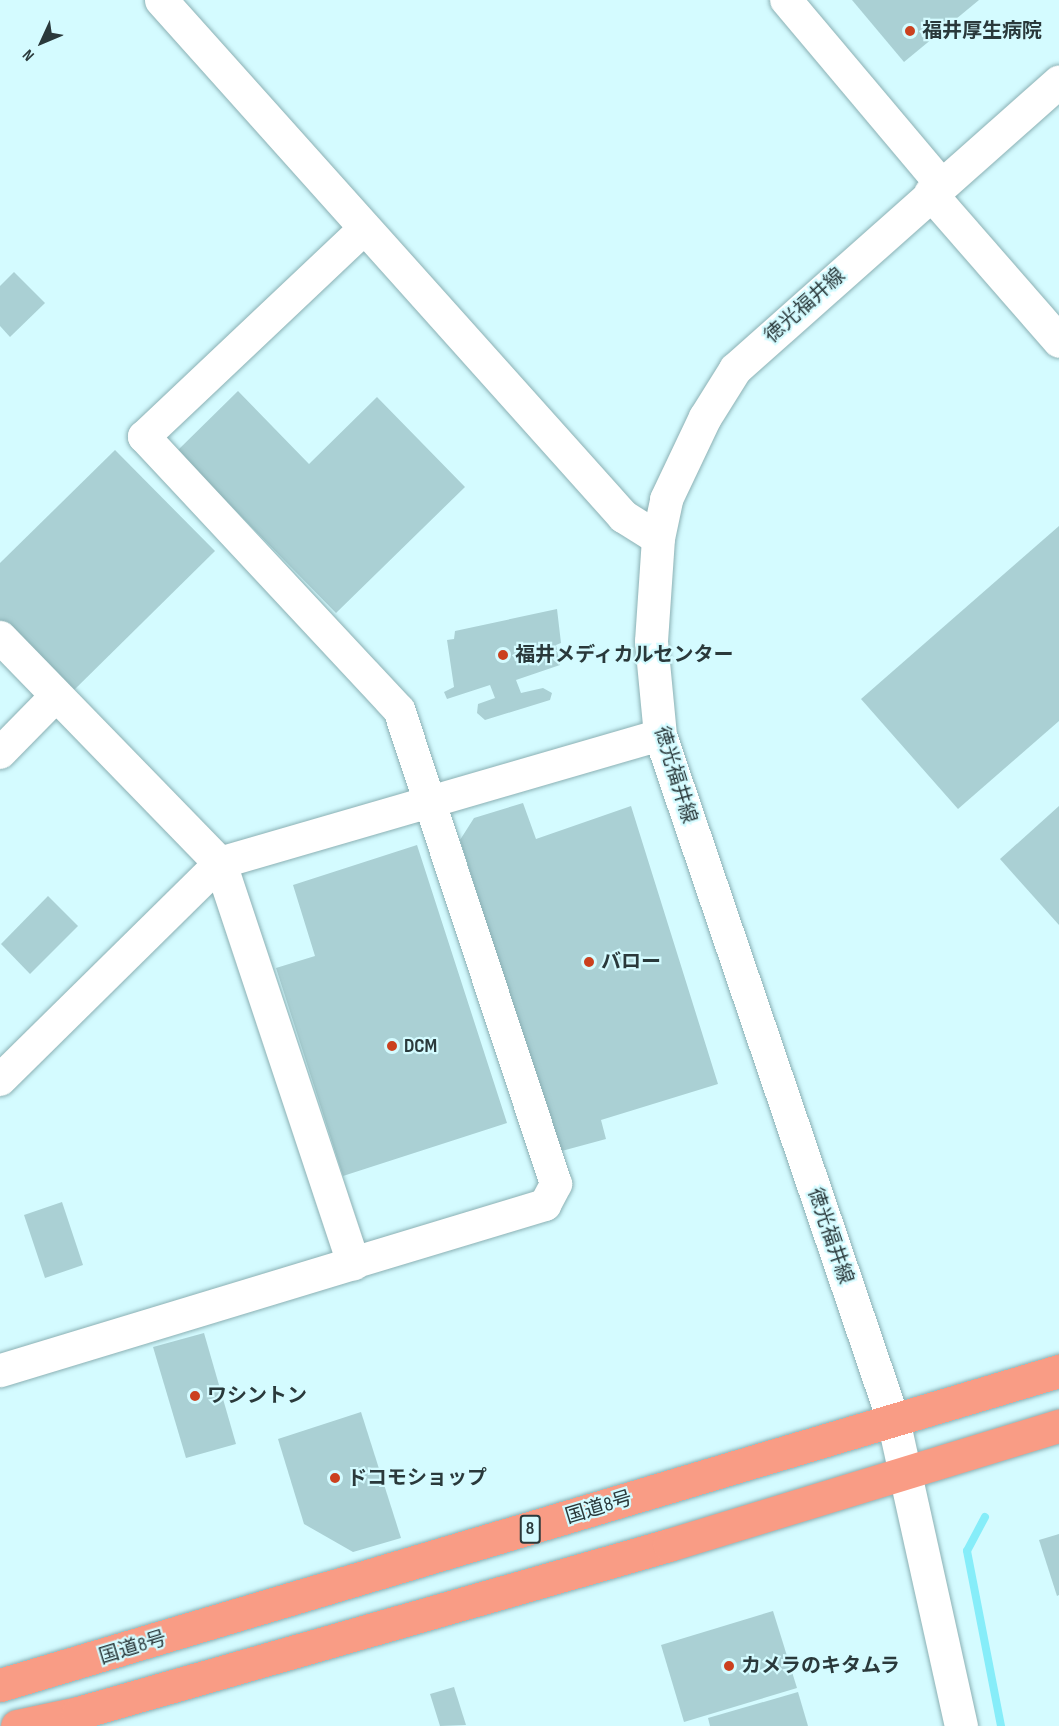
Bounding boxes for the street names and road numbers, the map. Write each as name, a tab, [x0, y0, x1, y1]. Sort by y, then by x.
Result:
street label: 徳光福井線	[760, 264, 850, 348]
street label: 徳光福井線	[649, 724, 701, 826]
street label: 徳光福井線	[802, 1185, 858, 1287]
street label: 国道8号	[563, 1486, 635, 1530]
road number: 8	[520, 1514, 540, 1544]
street label: 国道8号	[97, 1626, 169, 1670]

